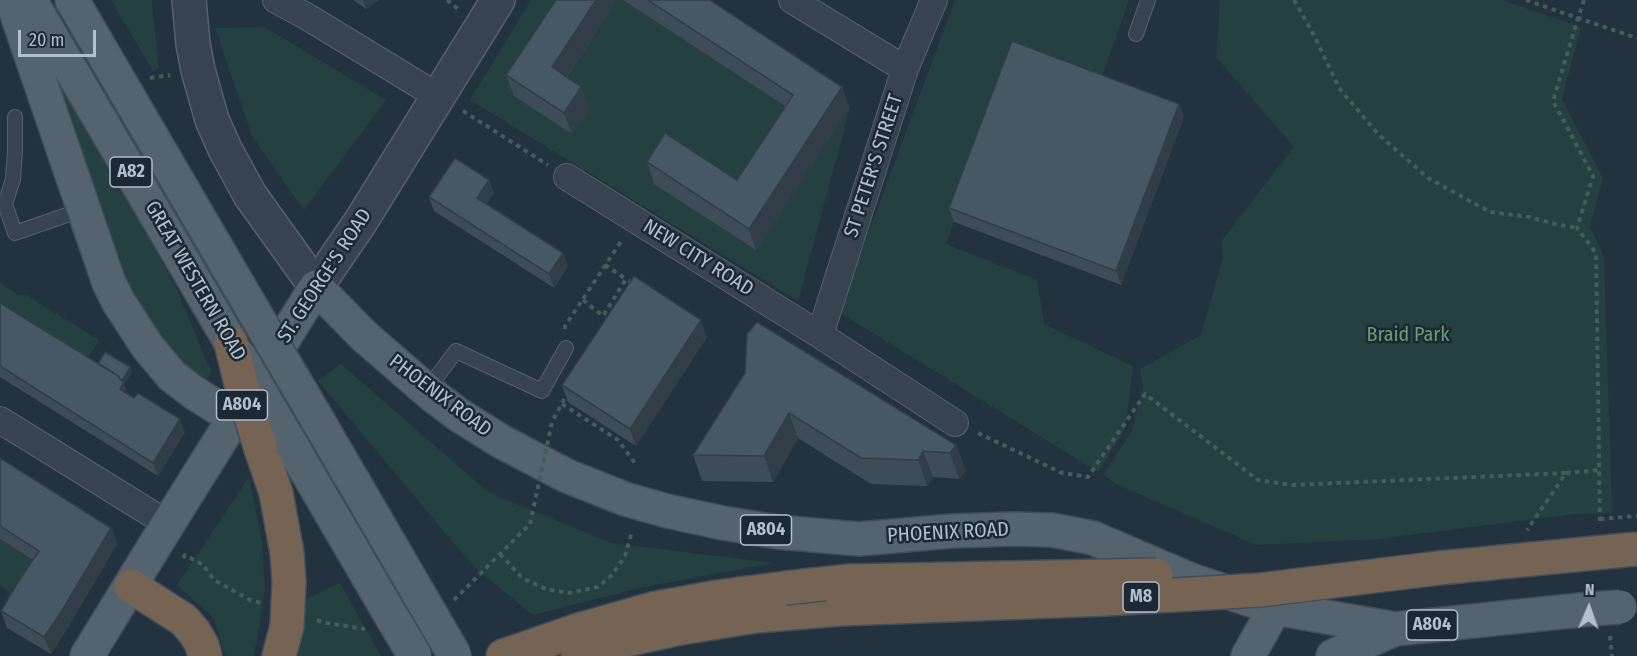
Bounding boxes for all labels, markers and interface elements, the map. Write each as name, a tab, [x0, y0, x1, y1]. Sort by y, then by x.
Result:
scale bar	[21, 18, 99, 56]
text: 20 m	[29, 29, 64, 51]
street label: ST PETER'S STREET	[840, 91, 908, 241]
road number: A82	[110, 157, 152, 187]
street label: GREAT WESTERN ROAD	[139, 197, 251, 365]
street label: ST. GEORGE'S ROAD	[273, 204, 377, 348]
street label: NEW CITY ROAD	[638, 215, 758, 301]
park label: Braid Park	[1366, 323, 1450, 347]
street label: PHOENIX ROAD	[384, 350, 496, 442]
road number: A804	[216, 390, 268, 420]
road number: A804	[740, 515, 792, 545]
street label: PHOENIX ROAD	[887, 518, 1009, 548]
north arrow	[1559, 578, 1619, 638]
text: N	[1585, 580, 1595, 599]
road number: M8	[1123, 582, 1159, 612]
road number: A804	[1406, 610, 1458, 640]

